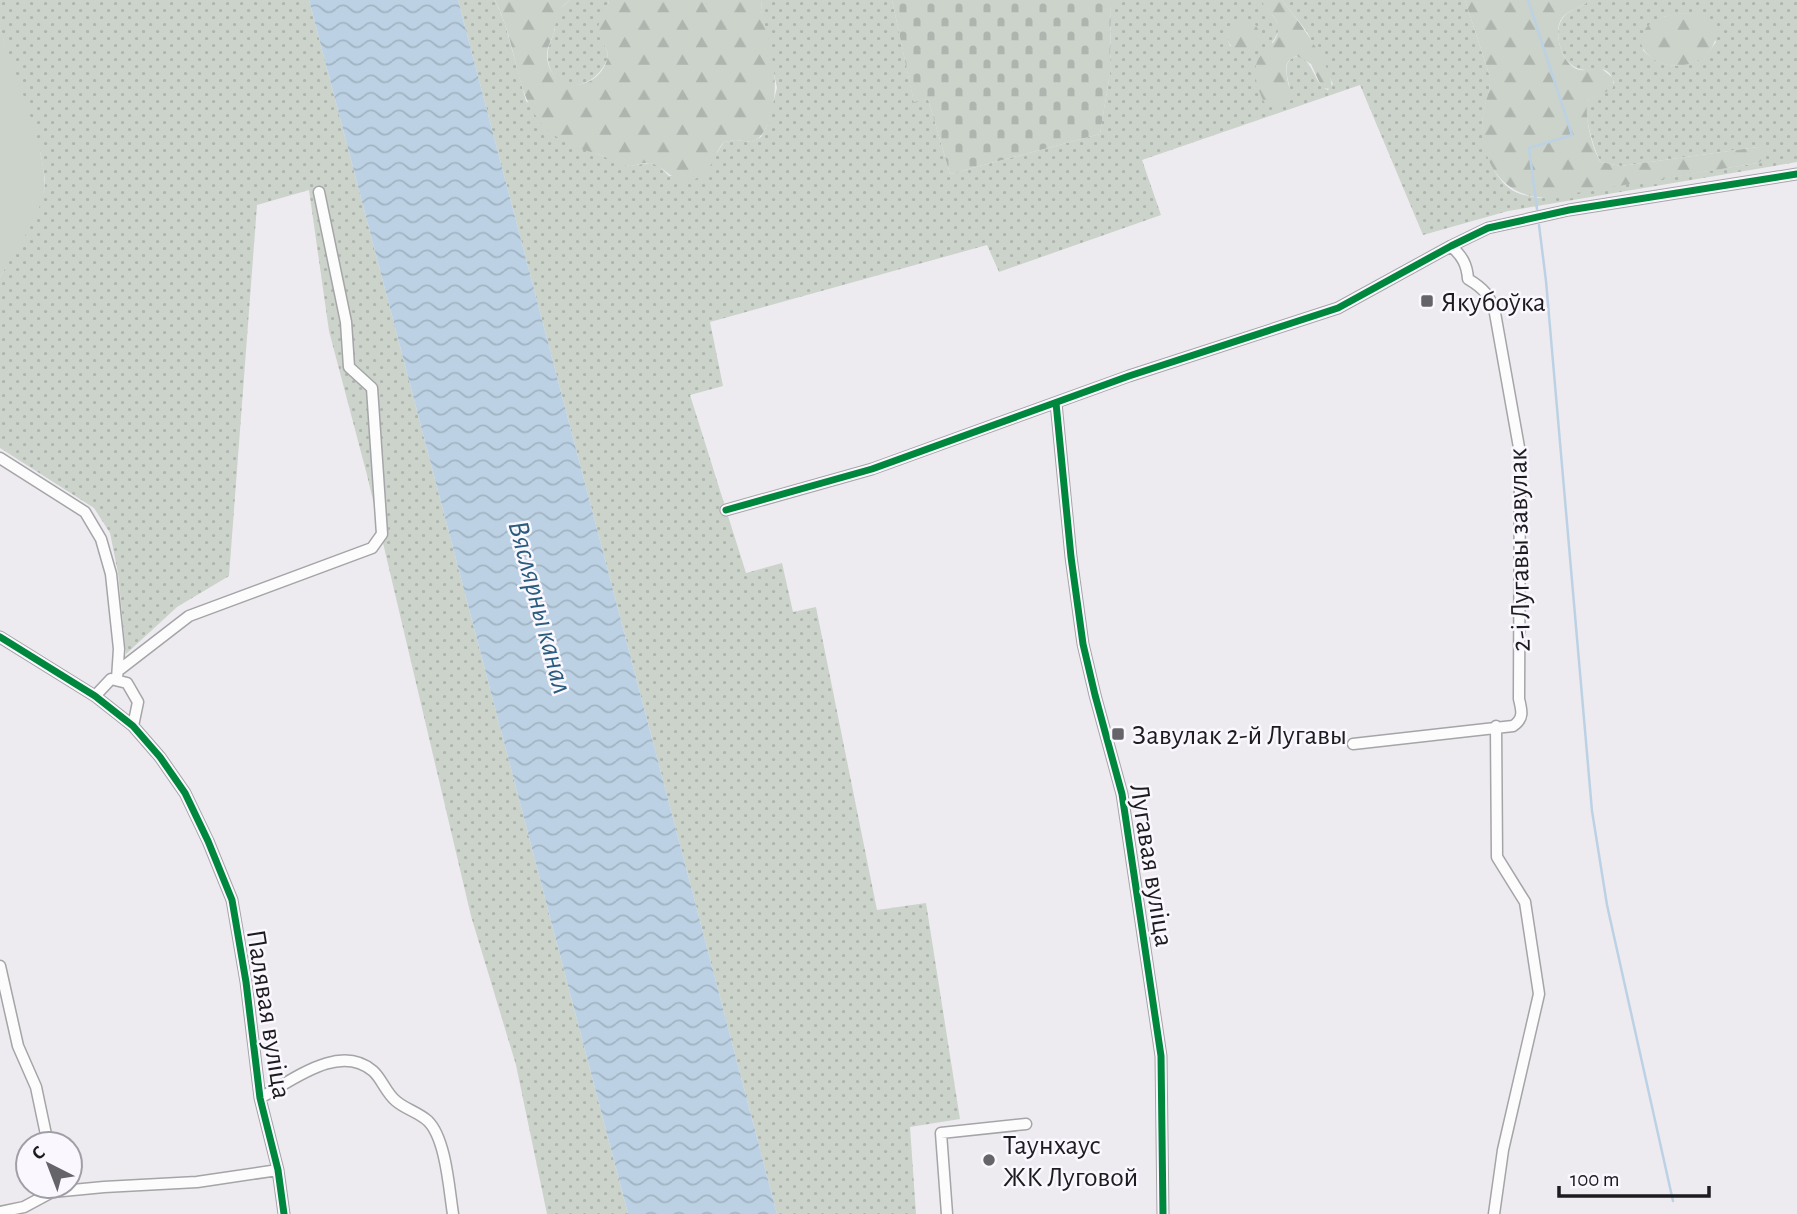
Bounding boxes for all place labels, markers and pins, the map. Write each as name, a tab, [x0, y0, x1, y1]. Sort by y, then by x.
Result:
place label: Якубоўка	[1441, 289, 1546, 317]
marker: Якубоўка	[1419, 293, 1435, 309]
place label: Завулак 2-й Лугавы	[1132, 722, 1347, 750]
marker: Завулак 2-й Лугавы	[1110, 726, 1126, 742]
place label: Таунхаус ЖК Луговой	[1003, 1132, 1138, 1192]
marker: Таунхаус ЖК Луговой	[981, 1152, 997, 1168]

